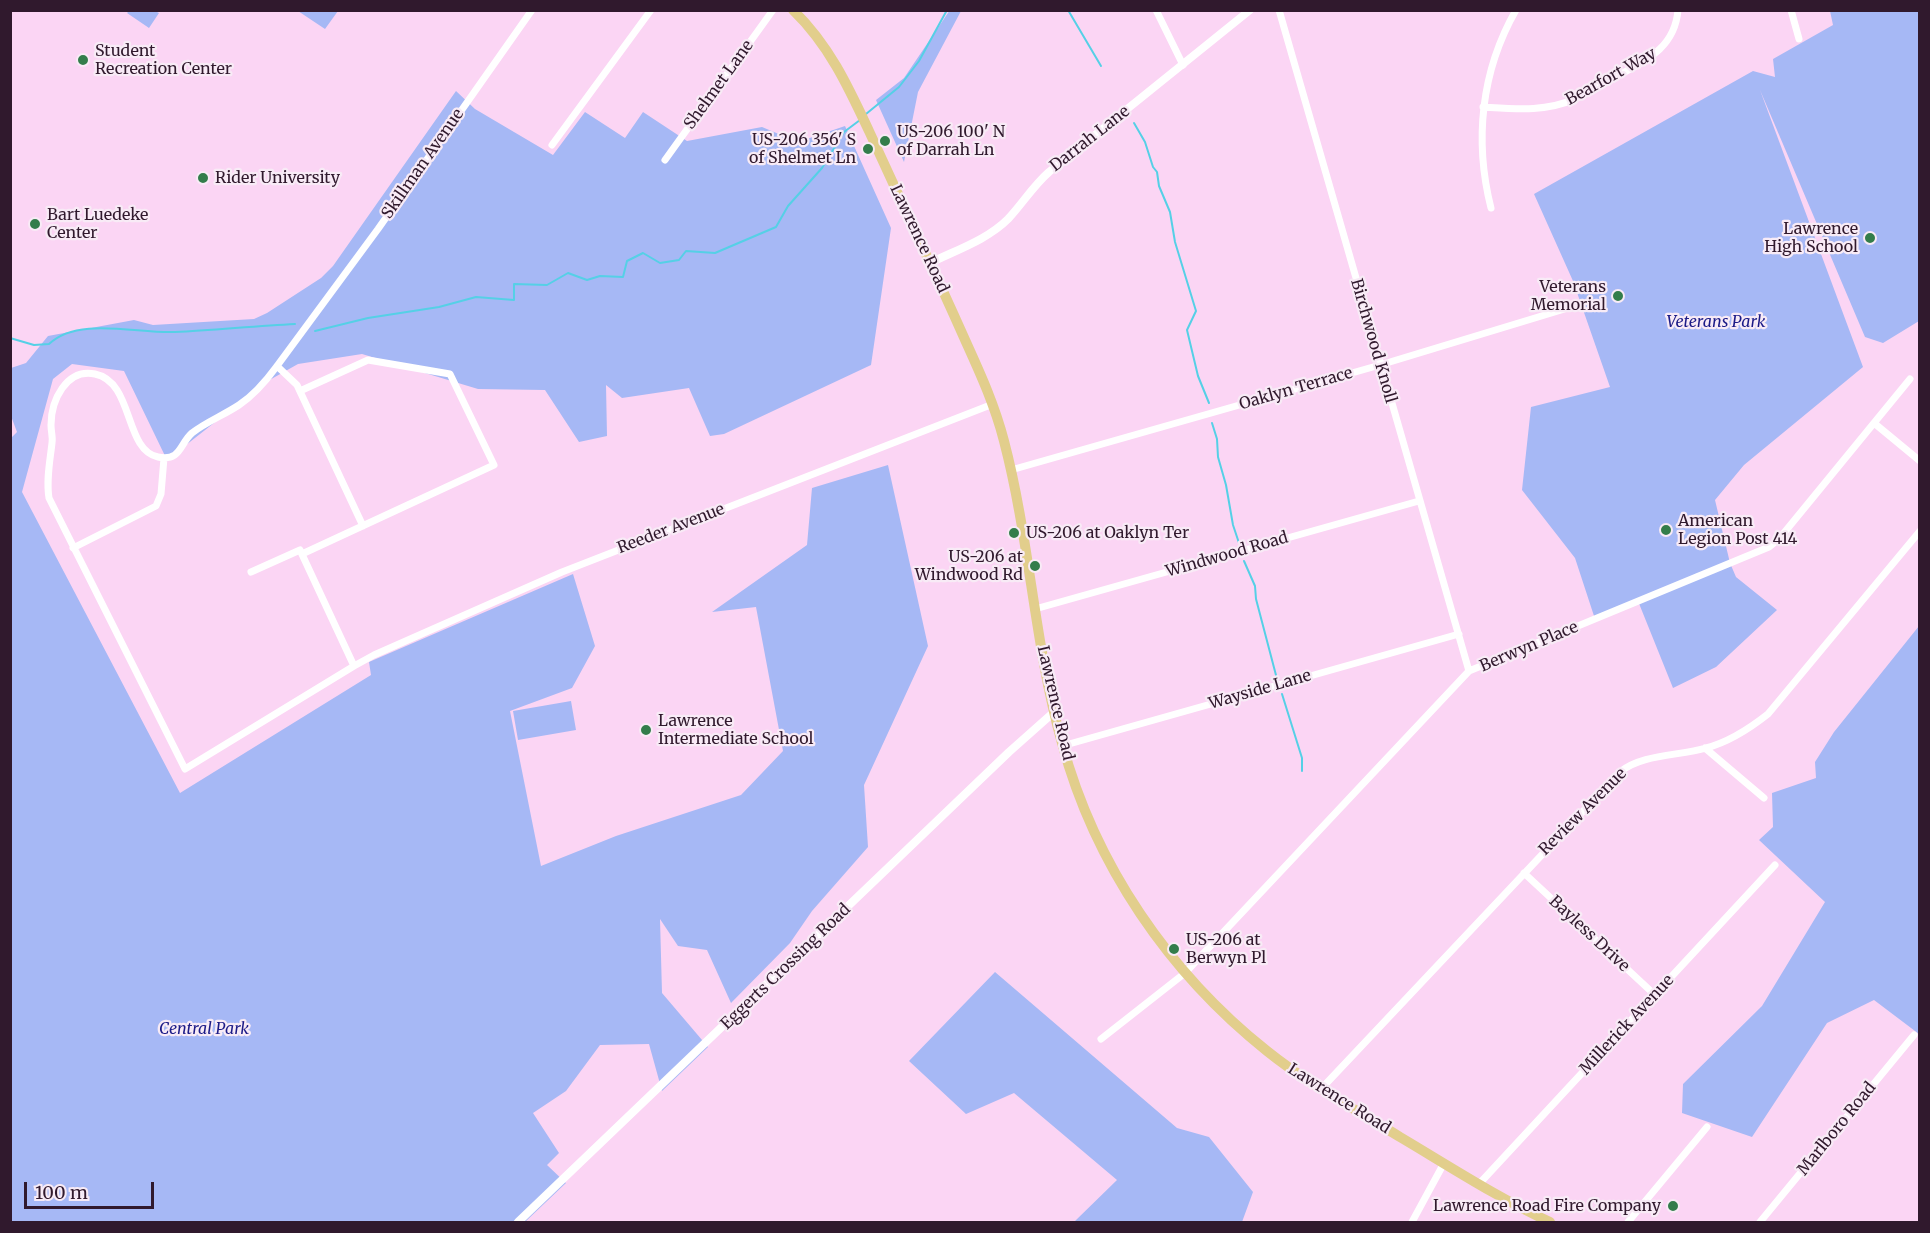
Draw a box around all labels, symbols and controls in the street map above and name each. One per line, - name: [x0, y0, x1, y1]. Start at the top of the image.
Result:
- street label: Shelmet Lane: [680, 37, 758, 133]
- place label: Student Recreation Center: [95, 41, 232, 79]
- street label: Bearfort Way: [1562, 44, 1660, 110]
- marker: Student Recreation Center: [76, 53, 90, 67]
- street label: Darrah Lane: [1046, 102, 1134, 176]
- street label: Skillman Avenue: [378, 105, 468, 223]
- place label: US-206 100' N of Darrah Ln: [897, 122, 1005, 160]
- place label: US-206 356' S of Shelmet Ln: [749, 130, 856, 168]
- marker: US-206 100' N of Darrah Ln: [878, 134, 892, 148]
- marker: US-206 356' S of Shelmet Ln: [861, 142, 875, 156]
- place label: Rider University: [215, 168, 340, 188]
- marker: Rider University: [196, 171, 210, 185]
- street label: Lawrence Road: [886, 182, 952, 296]
- place label: Bart Luedeke Center: [47, 205, 148, 243]
- marker: Bart Luedeke Center: [28, 217, 42, 231]
- place label: Lawrence High School: [1764, 219, 1858, 257]
- marker: Lawrence High School: [1863, 231, 1877, 245]
- street label: Birchwood Knoll: [1346, 277, 1400, 405]
- place label: Veterans Memorial: [1531, 277, 1606, 315]
- marker: Veterans Memorial: [1611, 289, 1625, 303]
- park label: Veterans Park: [1667, 312, 1765, 332]
- street label: Oaklyn Terrace: [1237, 364, 1355, 414]
- street label: Reeder Avenue: [615, 500, 727, 558]
- place label: American Legion Post 414: [1678, 511, 1797, 549]
- place label: US-206 at Oaklyn Ter: [1026, 523, 1189, 543]
- marker: American Legion Post 414: [1659, 523, 1673, 537]
- marker: US-206 at Oaklyn Ter: [1007, 526, 1021, 540]
- street label: Windwood Road: [1164, 528, 1290, 582]
- place label: US-206 at Windwood Rd: [915, 547, 1023, 585]
- marker: US-206 at Windwood Rd: [1028, 559, 1042, 573]
- street label: Berwyn Place: [1477, 618, 1581, 676]
- street label: Lawrence Road: [1032, 644, 1078, 762]
- street label: Wayside Lane: [1207, 666, 1313, 714]
- place label: Lawrence Intermediate School: [658, 711, 813, 749]
- marker: Lawrence Intermediate School: [639, 723, 653, 737]
- street label: Review Avenue: [1535, 764, 1631, 860]
- street label: Bayless Drive: [1545, 892, 1633, 976]
- street label: Eggerts Crossing Road: [717, 900, 855, 1034]
- place label: US-206 at Berwyn Pl: [1186, 930, 1266, 968]
- marker: US-206 at Berwyn Pl: [1167, 942, 1181, 956]
- street label: Millerick Avenue: [1576, 971, 1678, 1079]
- park label: Central Park: [159, 1019, 249, 1039]
- street label: Lawrence Road: [1284, 1060, 1394, 1138]
- street label: Marlboro Road: [1794, 1079, 1880, 1179]
- scale bar: [27, 1170, 158, 1208]
- text: 100 m: [35, 1181, 88, 1204]
- place label: Lawrence Road Fire Company: [1433, 1196, 1661, 1216]
- marker: Lawrence Road Fire Company: [1666, 1199, 1680, 1213]

